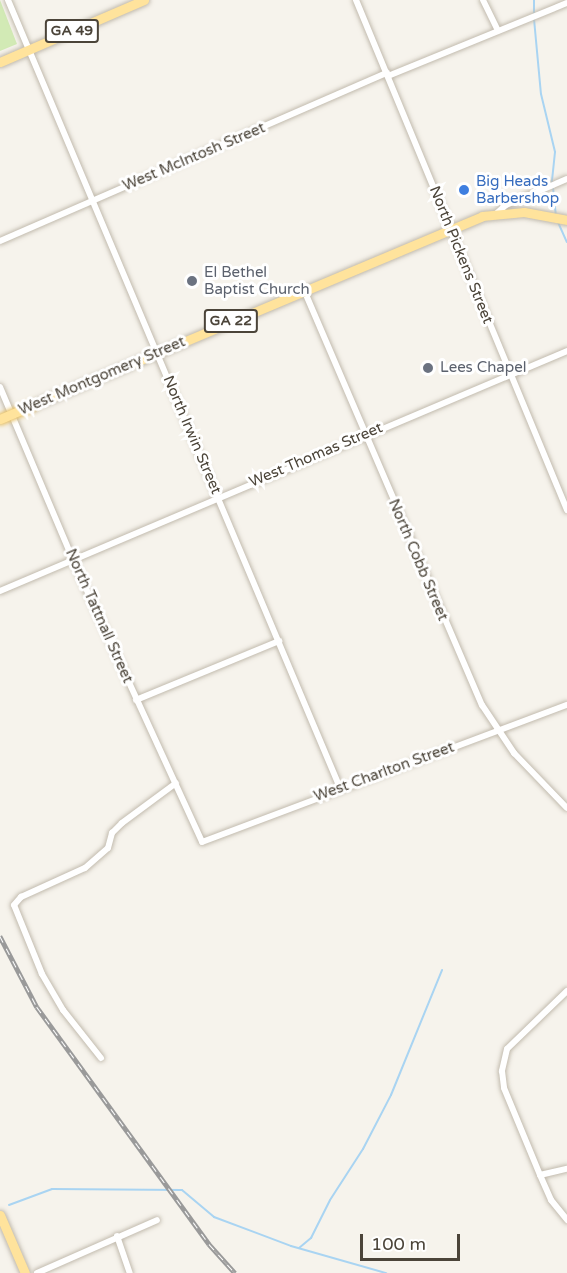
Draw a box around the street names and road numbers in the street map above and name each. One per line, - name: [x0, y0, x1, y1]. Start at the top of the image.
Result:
- road number: GA 49: [44, 20, 100, 42]
- street label: West McIntosh Street: [120, 119, 268, 195]
- street label: North Pickens Street: [425, 184, 497, 326]
- road number: GA 22: [202, 310, 260, 332]
- street label: West Montgomery Street: [16, 333, 188, 419]
- street label: North Irwin Street: [159, 373, 225, 497]
- street label: West Thomas Street: [247, 419, 385, 491]
- street label: North Cobb Street: [384, 496, 452, 624]
- street label: North Tattnall Street: [61, 546, 137, 686]
- street label: West Charlton Street: [311, 738, 457, 806]

